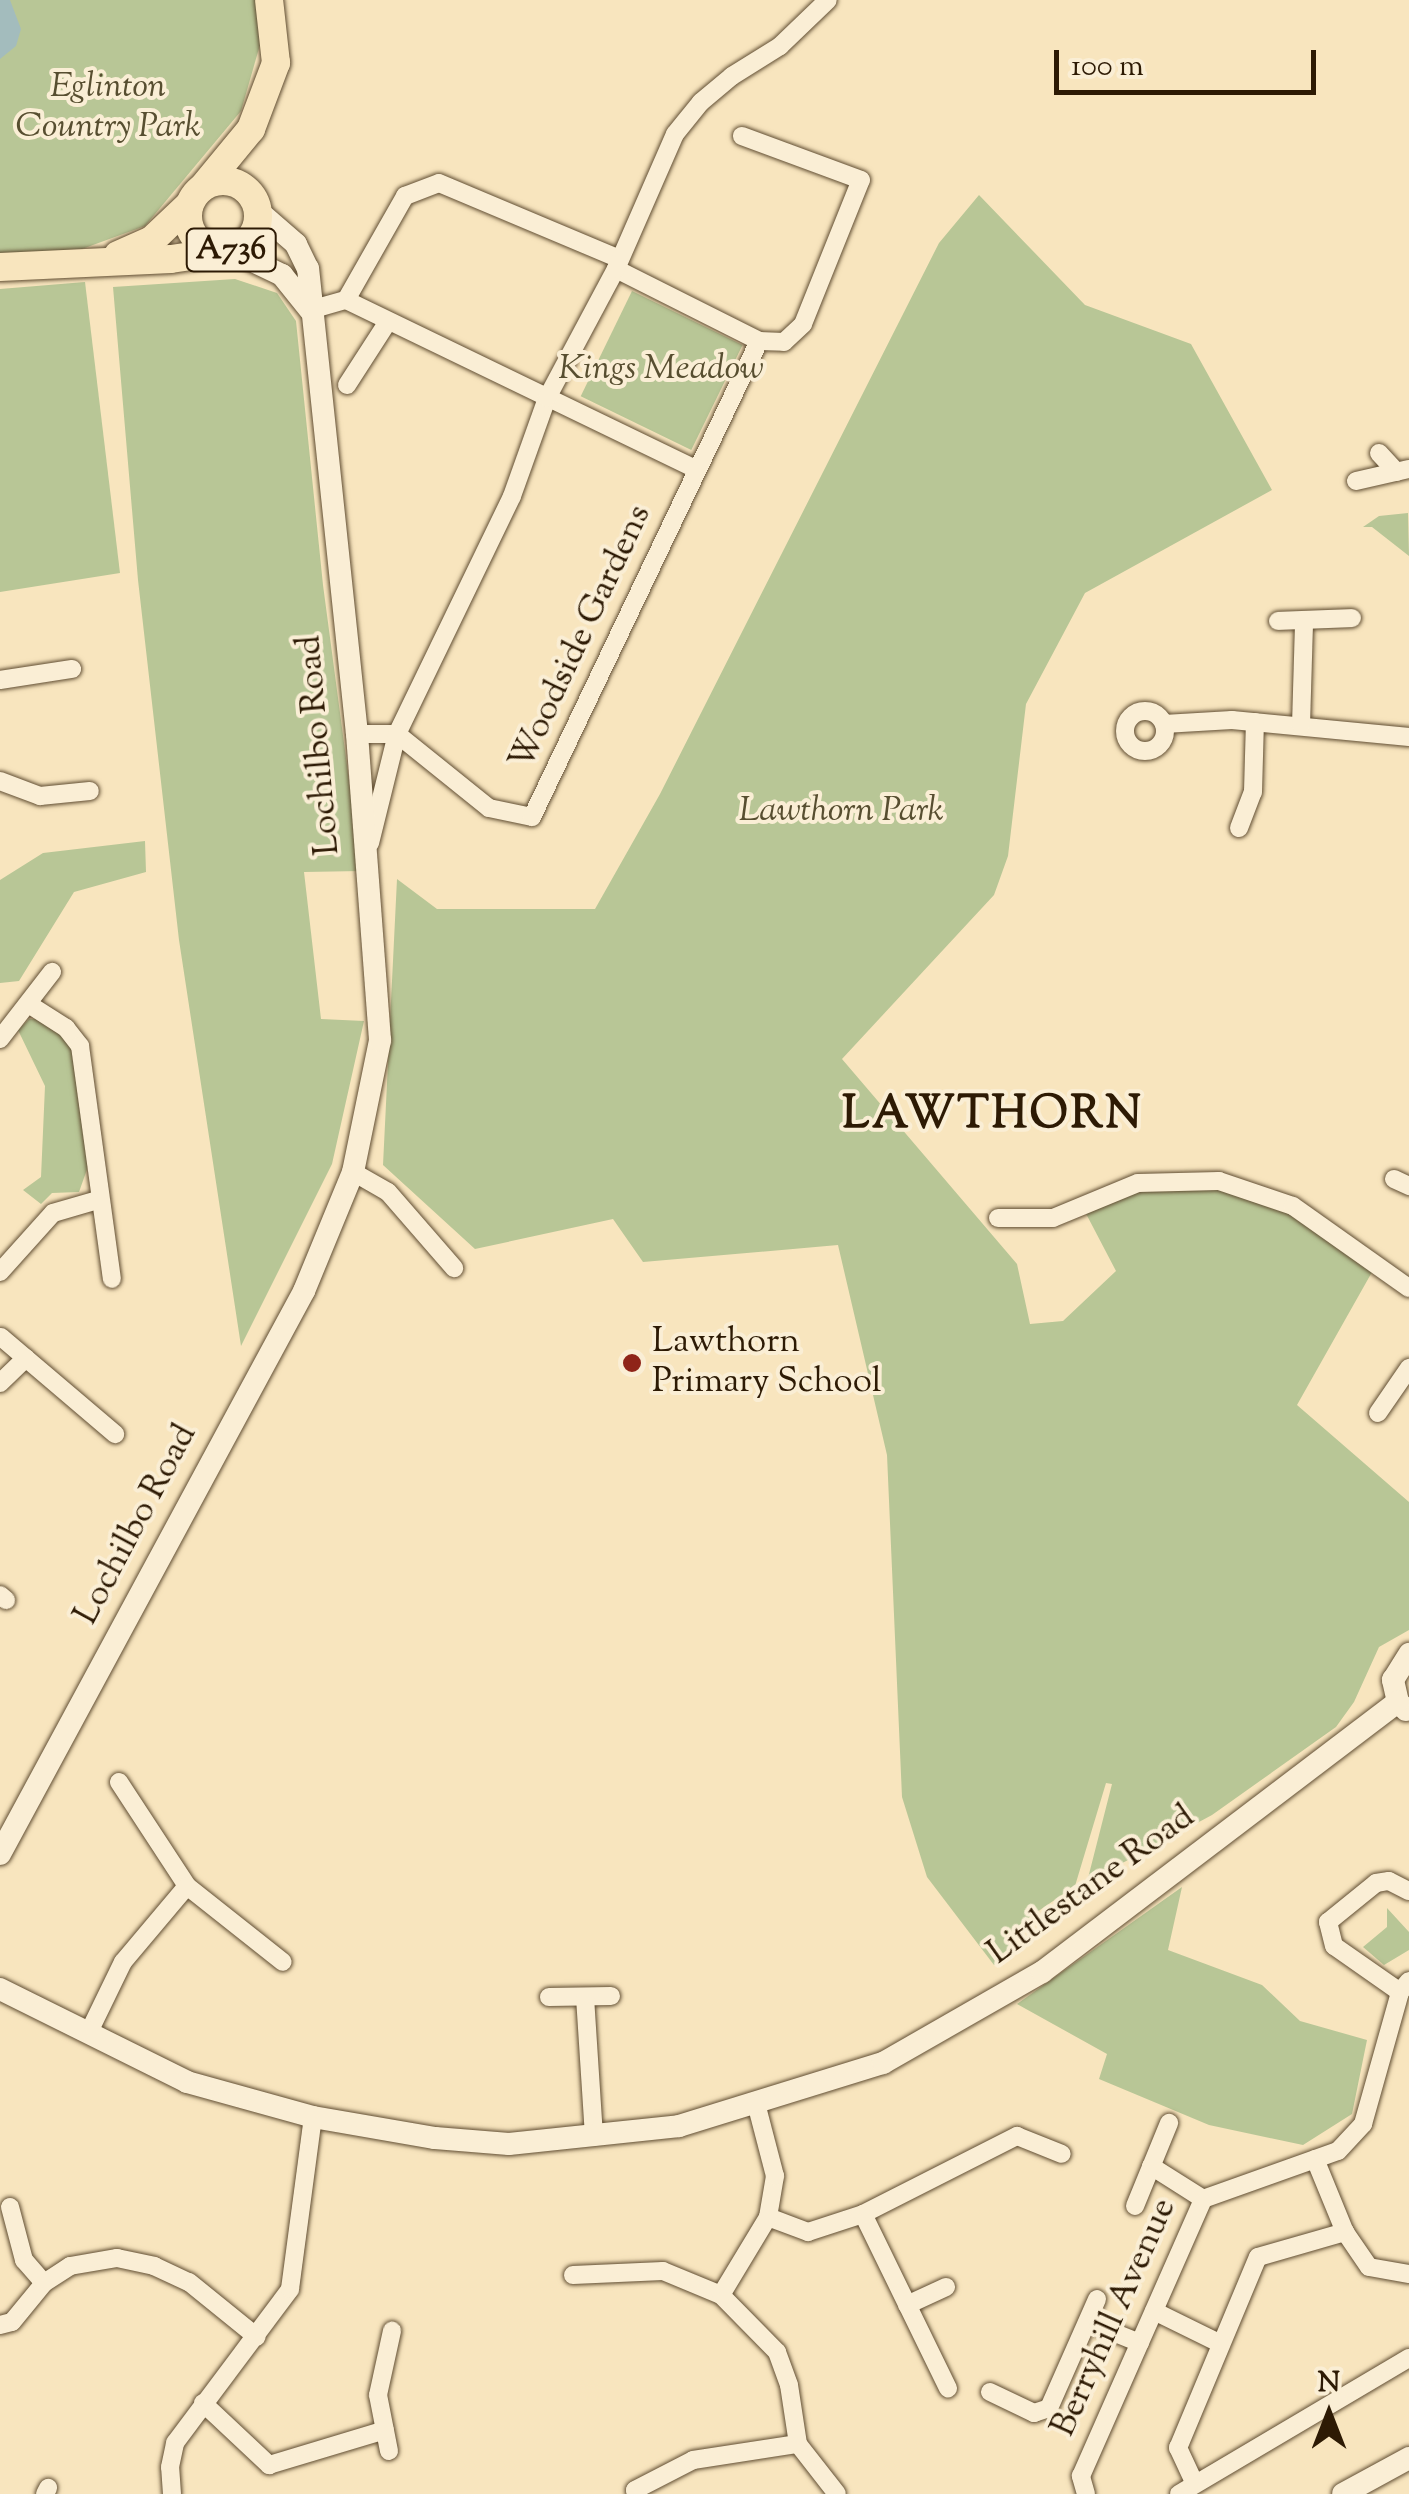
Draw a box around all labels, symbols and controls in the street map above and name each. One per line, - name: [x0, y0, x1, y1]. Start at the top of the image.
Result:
- scale bar: [1059, 30, 1322, 92]
- text: 100 m: [1071, 46, 1144, 89]
- park label: Eglinton Country Park: [16, 67, 200, 149]
- road number: A736: [184, 223, 278, 277]
- park label: Kings Meadow: [558, 349, 764, 391]
- street label: Woodside Gardens: [502, 499, 662, 777]
- street label: Lochilbo Road: [289, 633, 351, 857]
- park label: Lawthorn Park: [738, 791, 944, 833]
- district label: LAWTHORN: [842, 1090, 1144, 1144]
- place label: Lawthorn Primary School: [652, 1322, 881, 1404]
- marker: Lawthorn Primary School: [621, 1352, 643, 1374]
- street label: Lochilbo Road: [67, 1418, 207, 1632]
- street label: Littlestane Road: [980, 1797, 1204, 1975]
- street label: Berryhill Avenue: [1044, 2192, 1186, 2444]
- north arrow: [1279, 2364, 1379, 2464]
- text: N: [1318, 2364, 1340, 2404]

